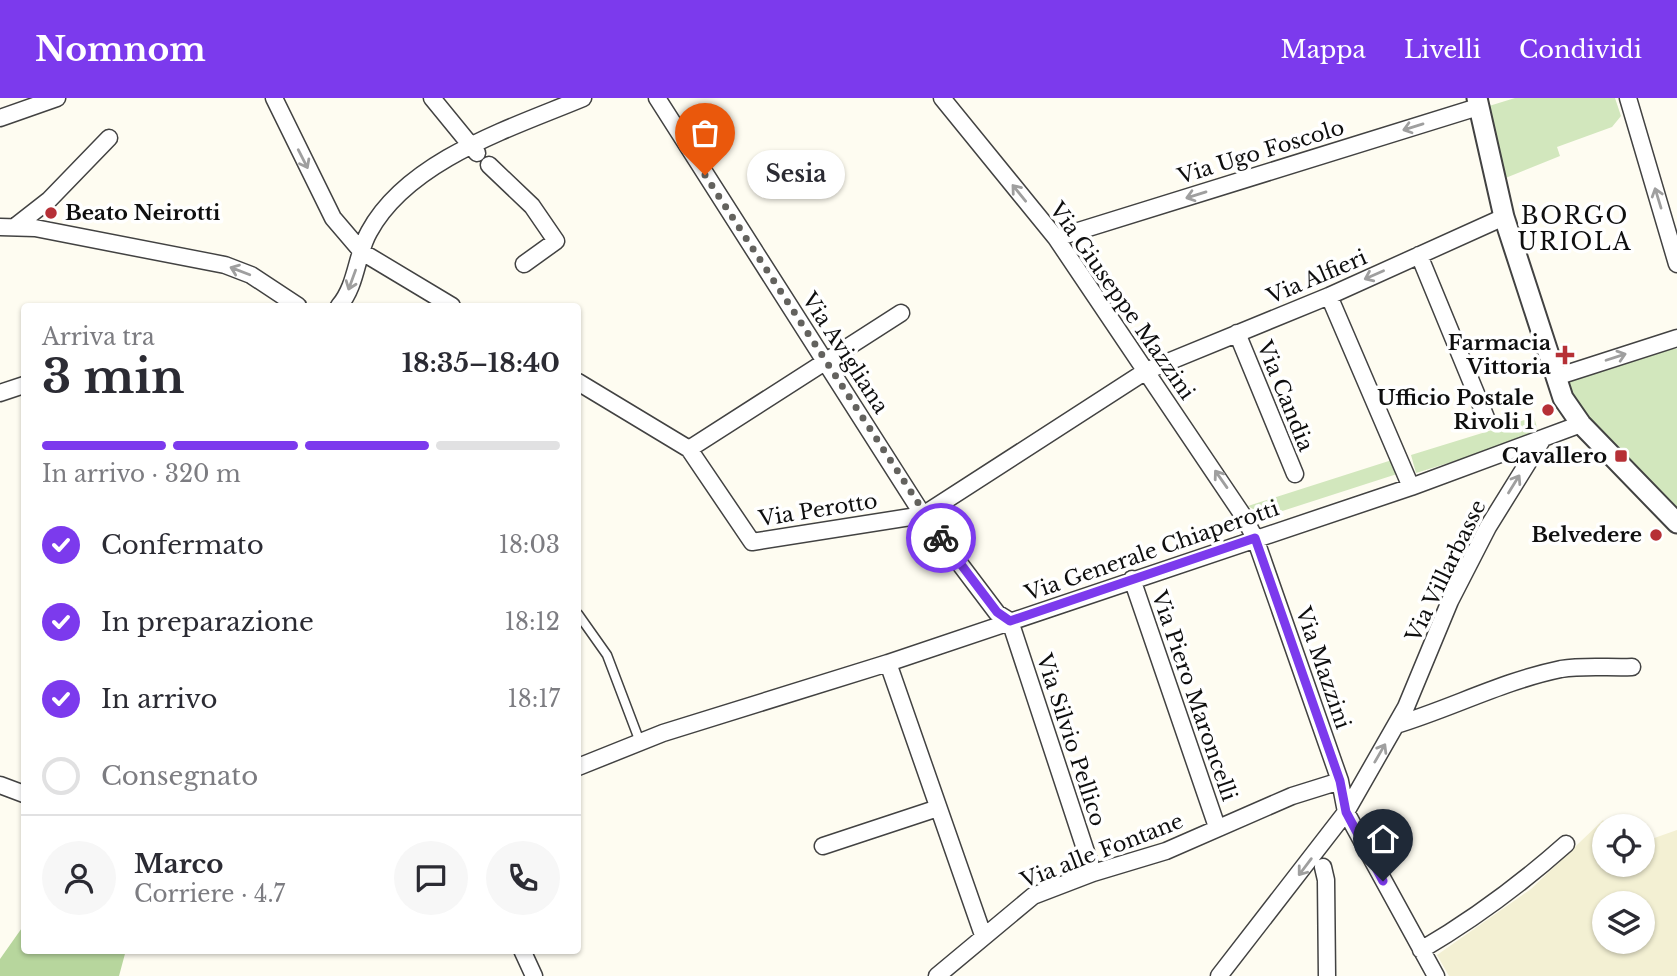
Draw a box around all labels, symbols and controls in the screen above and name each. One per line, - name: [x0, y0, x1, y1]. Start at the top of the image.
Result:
- text: Nomnom: [35, 29, 206, 70]
- text: Mappa: [1281, 35, 1366, 64]
- text: Livelli: [1404, 35, 1481, 64]
- text: Condividi: [1519, 35, 1642, 64]
- pin: [675, 103, 735, 175]
- icon: bag: [686, 114, 724, 152]
- street label: Via Ugo Foscolo: [1174, 114, 1347, 190]
- one-way arrow: [1403, 122, 1425, 134]
- one-way arrow: [297, 149, 311, 169]
- callout: Sesia: [747, 150, 845, 200]
- text: Sesia: [766, 160, 826, 188]
- one-way arrow: [1011, 185, 1027, 203]
- one-way arrow: [1650, 187, 1663, 209]
- one-way arrow: [1185, 189, 1207, 202]
- street label: Via Giuseppe Mazzini: [1043, 196, 1200, 405]
- place label: Beato Neirotti: [65, 200, 221, 226]
- district label: BORGO URIOLA: [1517, 202, 1633, 256]
- marker: Beato Neirotti: [43, 205, 59, 221]
- street label: Via Alfieri: [1262, 244, 1371, 310]
- one-way arrow: [229, 264, 251, 276]
- one-way arrow: [345, 269, 358, 291]
- one-way arrow: [1364, 269, 1386, 282]
- street label: Via Avigliana: [796, 287, 894, 419]
- text: Arriva tra: [42, 323, 155, 351]
- place label: Farmacia Vittoria: [1448, 330, 1551, 380]
- street label: Via Candia: [1251, 336, 1319, 455]
- text: 18:35–18:40: [402, 347, 560, 379]
- marker: Farmacia Vittoria: [1557, 347, 1573, 363]
- text: 3 min: [42, 348, 184, 405]
- one-way arrow: [1605, 350, 1627, 363]
- place label: Ufficio Postale Rivoli 1: [1377, 385, 1534, 435]
- marker: Ufficio Postale Rivoli 1: [1540, 402, 1556, 418]
- place label: Cavallero: [1502, 443, 1607, 469]
- marker: Cavallero: [1613, 448, 1629, 464]
- text: In arrivo · 320 m: [42, 460, 241, 488]
- one-way arrow: [1214, 470, 1228, 489]
- one-way arrow: [1508, 475, 1522, 495]
- street label: Via Perotto: [756, 488, 879, 532]
- street label: Via Generale Chiaperotti: [1021, 495, 1283, 607]
- street label: Via Villarbasse: [1400, 496, 1492, 647]
- courier: [906, 503, 976, 573]
- icon: bike: [922, 519, 960, 557]
- place label: Belvedere: [1531, 522, 1642, 548]
- icon: check: [42, 526, 80, 564]
- marker: Belvedere: [1648, 527, 1664, 543]
- text: Confermato: [101, 529, 264, 561]
- text: 18:03: [499, 531, 560, 559]
- street label: Via Piero Maroncelli: [1145, 587, 1242, 805]
- icon: check: [42, 603, 80, 641]
- street label: Via Mazzini: [1290, 603, 1356, 733]
- text: In preparazione: [101, 606, 314, 638]
- text: 18:12: [505, 608, 560, 636]
- street label: Via Silvio Pellico: [1031, 650, 1111, 829]
- icon: check: [42, 680, 80, 718]
- text: In arrivo: [101, 683, 217, 715]
- text: 18:17: [507, 685, 560, 713]
- one-way arrow: [1374, 743, 1387, 764]
- text: Consegnato: [101, 760, 258, 792]
- street label: Via alle Fontane: [1016, 808, 1187, 894]
- pin: [1353, 809, 1413, 881]
- map controls: [1592, 814, 1655, 954]
- button: locate: [1592, 814, 1655, 877]
- icon: home: [1364, 820, 1402, 858]
- button: person: [42, 841, 116, 915]
- button: chat: [394, 841, 468, 915]
- button: phone: [486, 841, 560, 915]
- text: Marco: [134, 848, 223, 880]
- one-way arrow: [1298, 857, 1312, 876]
- text: Corriere · 4.7: [134, 880, 285, 908]
- button: layers: [1592, 891, 1655, 954]

